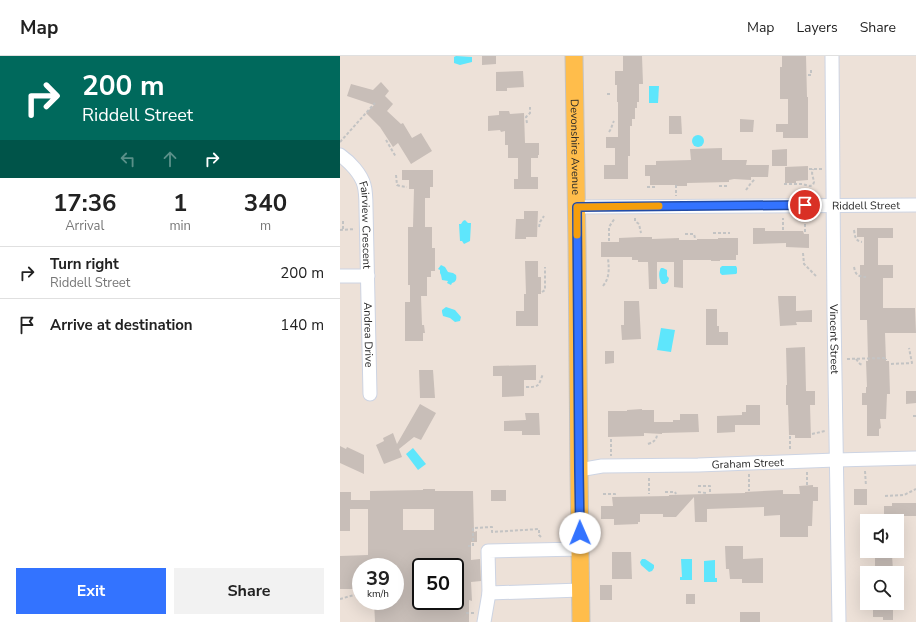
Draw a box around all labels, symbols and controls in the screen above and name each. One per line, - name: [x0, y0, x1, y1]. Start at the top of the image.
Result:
- text: Map: [20, 15, 58, 41]
- text: Map: [747, 18, 774, 37]
- text: Layers: [796, 18, 838, 37]
- text: Share: [860, 18, 896, 37]
- text: 200 m: [82, 67, 165, 105]
- icon: right: [16, 72, 68, 124]
- street label: Devonshire Avenue: [567, 99, 584, 195]
- text: Riddell Street: [82, 103, 193, 127]
- icon: left: [117, 148, 139, 170]
- icon: ahead: [159, 148, 181, 170]
- icon: right: [201, 148, 223, 170]
- street label: Fairview Crescent: [356, 179, 375, 269]
- text: 17:36: [53, 187, 116, 219]
- text: 1: [173, 187, 187, 219]
- text: 340: [244, 187, 287, 219]
- pin: [788, 188, 822, 222]
- icon: arrive: [794, 194, 816, 216]
- street label: Riddell Street: [832, 198, 900, 213]
- text: Arrival: [65, 217, 104, 235]
- text: min: [169, 217, 191, 235]
- text: m: [260, 217, 271, 235]
- text: Turn right: [50, 254, 119, 274]
- icon: right: [16, 262, 38, 284]
- text: 200 m: [280, 263, 324, 283]
- text: Riddell Street: [50, 274, 130, 292]
- street label: Andrea Drive: [361, 302, 377, 368]
- street label: Vincent Street: [826, 303, 842, 374]
- icon: arrive: [16, 314, 38, 336]
- text: Arrive at destination: [50, 315, 193, 335]
- text: 140 m: [280, 315, 324, 335]
- street label: Graham Street: [711, 454, 784, 472]
- position arrow: [559, 512, 601, 554]
- map controls: [860, 514, 904, 610]
- button: sound: [860, 514, 904, 558]
- speed limit sign: 50: [412, 558, 464, 610]
- text: 39: [366, 565, 390, 592]
- button: search: [860, 566, 904, 610]
- button: Exit: [16, 568, 166, 614]
- button: Share: [174, 568, 324, 614]
- text: km/h: [367, 587, 389, 601]

